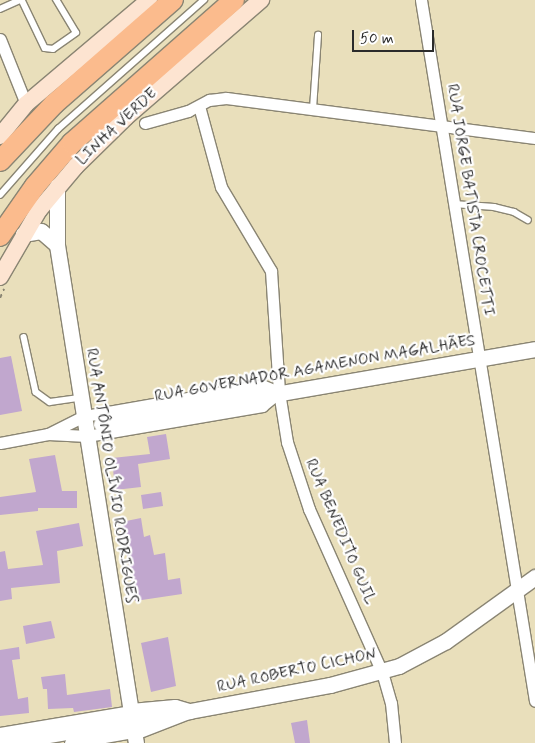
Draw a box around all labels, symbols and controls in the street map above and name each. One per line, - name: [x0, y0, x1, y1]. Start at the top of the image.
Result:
- scale bar: [355, 20, 438, 52]
- text: 50 m: [360, 29, 394, 49]
- street label: RUA JORGE BATISTA CROCETTI: [442, 81, 498, 319]
- street label: LINHA VERDE: [72, 84, 162, 170]
- street label: RUA GOVERNADOR AGAMENON MAGALHÃES: [151, 331, 479, 407]
- street label: RUA ANTÔNIO OLÍVIO RODRIGUES: [81, 346, 141, 606]
- street label: RUA BENEDITO GUIL: [301, 458, 379, 606]
- street label: RUA ROBERTO CICHON: [213, 644, 381, 698]

